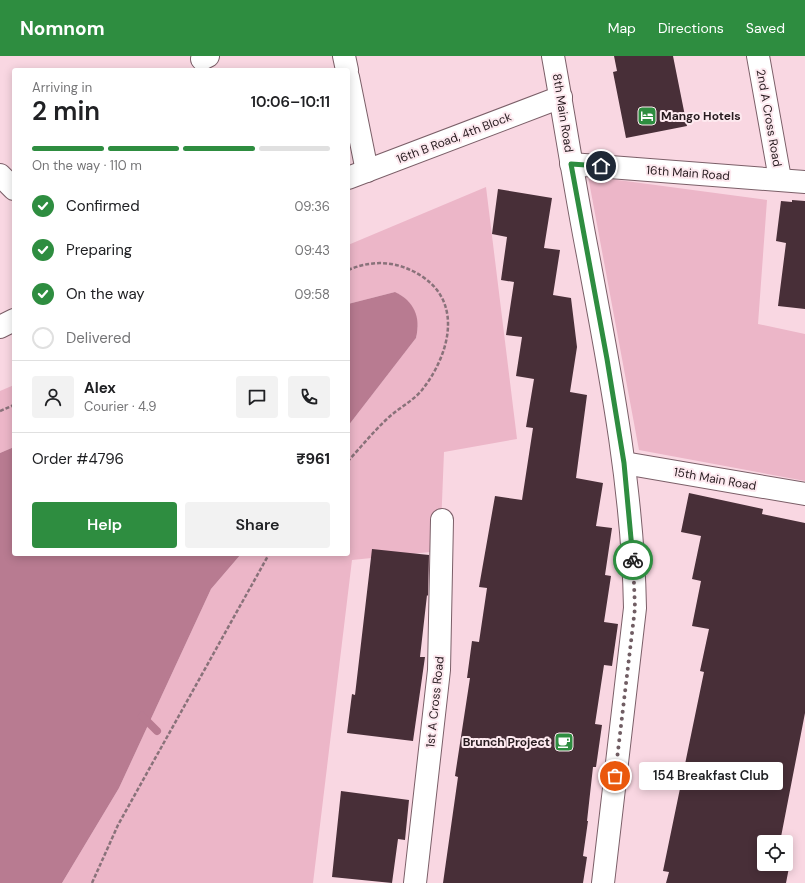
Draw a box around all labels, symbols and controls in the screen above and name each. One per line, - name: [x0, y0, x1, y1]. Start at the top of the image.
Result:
- text: Nomnom: [20, 16, 105, 41]
- text: Map: [608, 19, 636, 37]
- text: Directions: [658, 19, 724, 37]
- text: Saved: [746, 19, 785, 37]
- street label: 2nd A Cross Road: [753, 68, 785, 168]
- street label: 8th Main Road: [549, 72, 577, 154]
- text: Arriving in: [32, 79, 92, 96]
- text: 10:06–10:11: [251, 92, 330, 112]
- text: 2 min: [32, 94, 100, 128]
- hotel icon: Mango Hotels: [636, 105, 658, 127]
- place label: Mango Hotels: [661, 108, 741, 124]
- street label: 16th B Road, 4th Block: [394, 109, 514, 167]
- pin: [584, 149, 618, 183]
- icon: home: [590, 155, 612, 177]
- text: On the way · 110 m: [32, 157, 142, 174]
- street label: 16th Main Road: [646, 162, 730, 184]
- icon: check: [32, 195, 54, 217]
- text: Confirmed: [66, 196, 140, 216]
- text: 09:36: [294, 198, 330, 215]
- icon: check: [32, 239, 54, 261]
- text: Preparing: [66, 240, 132, 260]
- text: 09:43: [295, 242, 330, 259]
- icon: check: [32, 283, 54, 305]
- text: On the way: [66, 284, 145, 304]
- text: 09:58: [294, 286, 330, 303]
- text: Delivered: [66, 328, 131, 348]
- button: person: [32, 376, 74, 418]
- button: chat: [236, 376, 278, 418]
- button: phone: [288, 376, 330, 418]
- text: Alex: [84, 378, 116, 398]
- text: Courier · 4.9: [84, 398, 156, 415]
- text: Order #4796: [32, 449, 124, 469]
- text: ₹961: [296, 449, 330, 469]
- street label: 15th Main Road: [673, 464, 757, 494]
- button: Help: [32, 502, 177, 548]
- button: Share: [185, 502, 330, 548]
- courier: [613, 540, 653, 580]
- icon: bike: [622, 549, 644, 571]
- street label: 1st A Cross Road: [422, 656, 448, 748]
- cafe icon: Brunch Project: [553, 731, 575, 753]
- place label: Brunch Project: [463, 734, 550, 750]
- pin: [598, 759, 632, 793]
- callout: 154 Breakfast Club: [639, 762, 783, 790]
- icon: bag: [604, 765, 626, 787]
- text: 154 Breakfast Club: [653, 767, 769, 784]
- map controls: [757, 835, 793, 871]
- button: locate: [757, 835, 793, 871]

